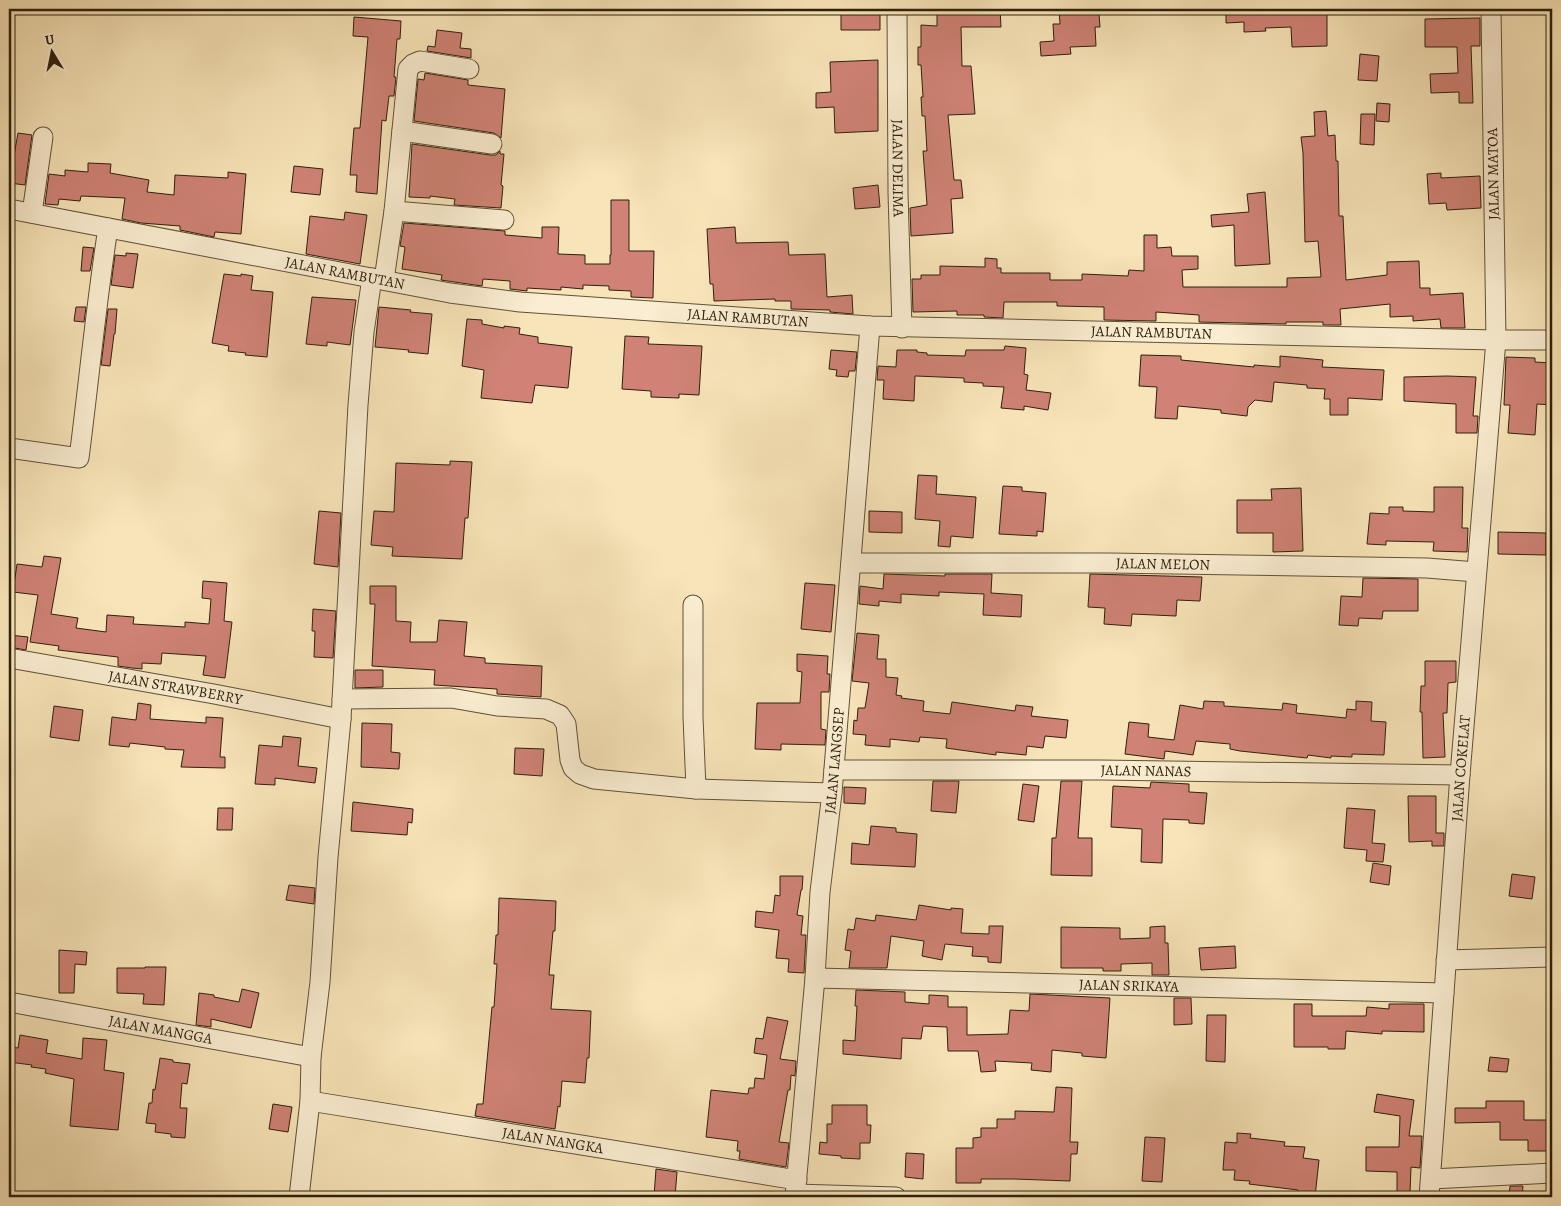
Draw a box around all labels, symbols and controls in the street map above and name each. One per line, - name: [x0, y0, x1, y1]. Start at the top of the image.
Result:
- north arrow: [28, 28, 78, 78]
- text: U: [44, 30, 56, 50]
- street label: JALAN DELIMA: [888, 119, 909, 217]
- street label: JALAN MATOA: [1482, 128, 1504, 220]
- street label: JALAN RAMBUTAN: [284, 252, 407, 294]
- street label: JALAN RAMBUTAN: [687, 304, 809, 332]
- street label: JALAN RAMBUTAN: [1091, 321, 1213, 344]
- street label: JALAN MELON: [1116, 553, 1211, 575]
- street label: JALAN STRAWBERRY: [107, 666, 245, 710]
- street label: JALAN LANGSEP: [820, 707, 849, 815]
- street label: JALAN COKELAT: [1447, 713, 1475, 822]
- street label: JALAN NANAS: [1100, 760, 1192, 781]
- street label: JALAN SRIKAYA: [1079, 974, 1179, 997]
- street label: JALAN MANGGA: [107, 1010, 214, 1049]
- street label: JALAN NANGKA: [501, 1122, 605, 1158]

